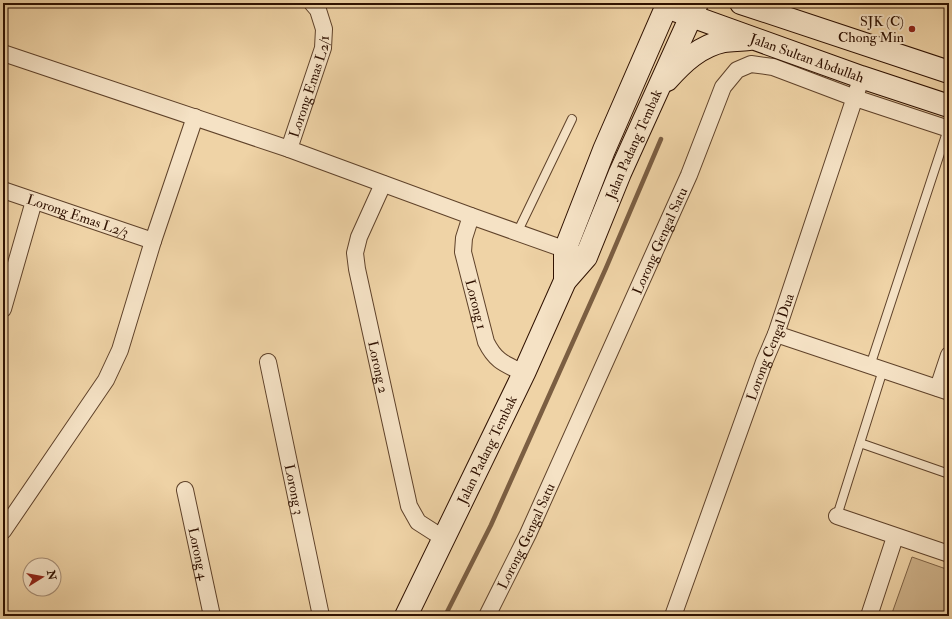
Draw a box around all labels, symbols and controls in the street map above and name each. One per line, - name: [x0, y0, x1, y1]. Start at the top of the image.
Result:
- place label: SJK (C) Chong Min: [838, 13, 904, 46]
- marker: SJK (C) Chong Min: [907, 24, 917, 34]
- street label: Jalan Sultan Abdullah: [747, 29, 867, 86]
- street label: Lorong Emas L2/1: [285, 35, 332, 140]
- street label: Jalan Padang Tembak: [601, 86, 665, 203]
- street label: Lorong Gengal Satu: [628, 185, 691, 297]
- street label: Lorong Emas L2/3: [25, 190, 131, 241]
- street label: Lorong 1: [462, 277, 491, 331]
- street label: Lorong Cengal Dua: [742, 291, 797, 403]
- street label: Lorong 2: [364, 339, 392, 395]
- street label: Jalan Padang Tembak: [453, 392, 520, 508]
- street label: Lorong 3: [281, 462, 308, 516]
- street label: Lorong Gengal Satu: [493, 480, 558, 592]
- street label: Lorong 4: [185, 526, 213, 583]
- north arrow: [22, 557, 62, 597]
- text: N: [44, 568, 59, 582]

